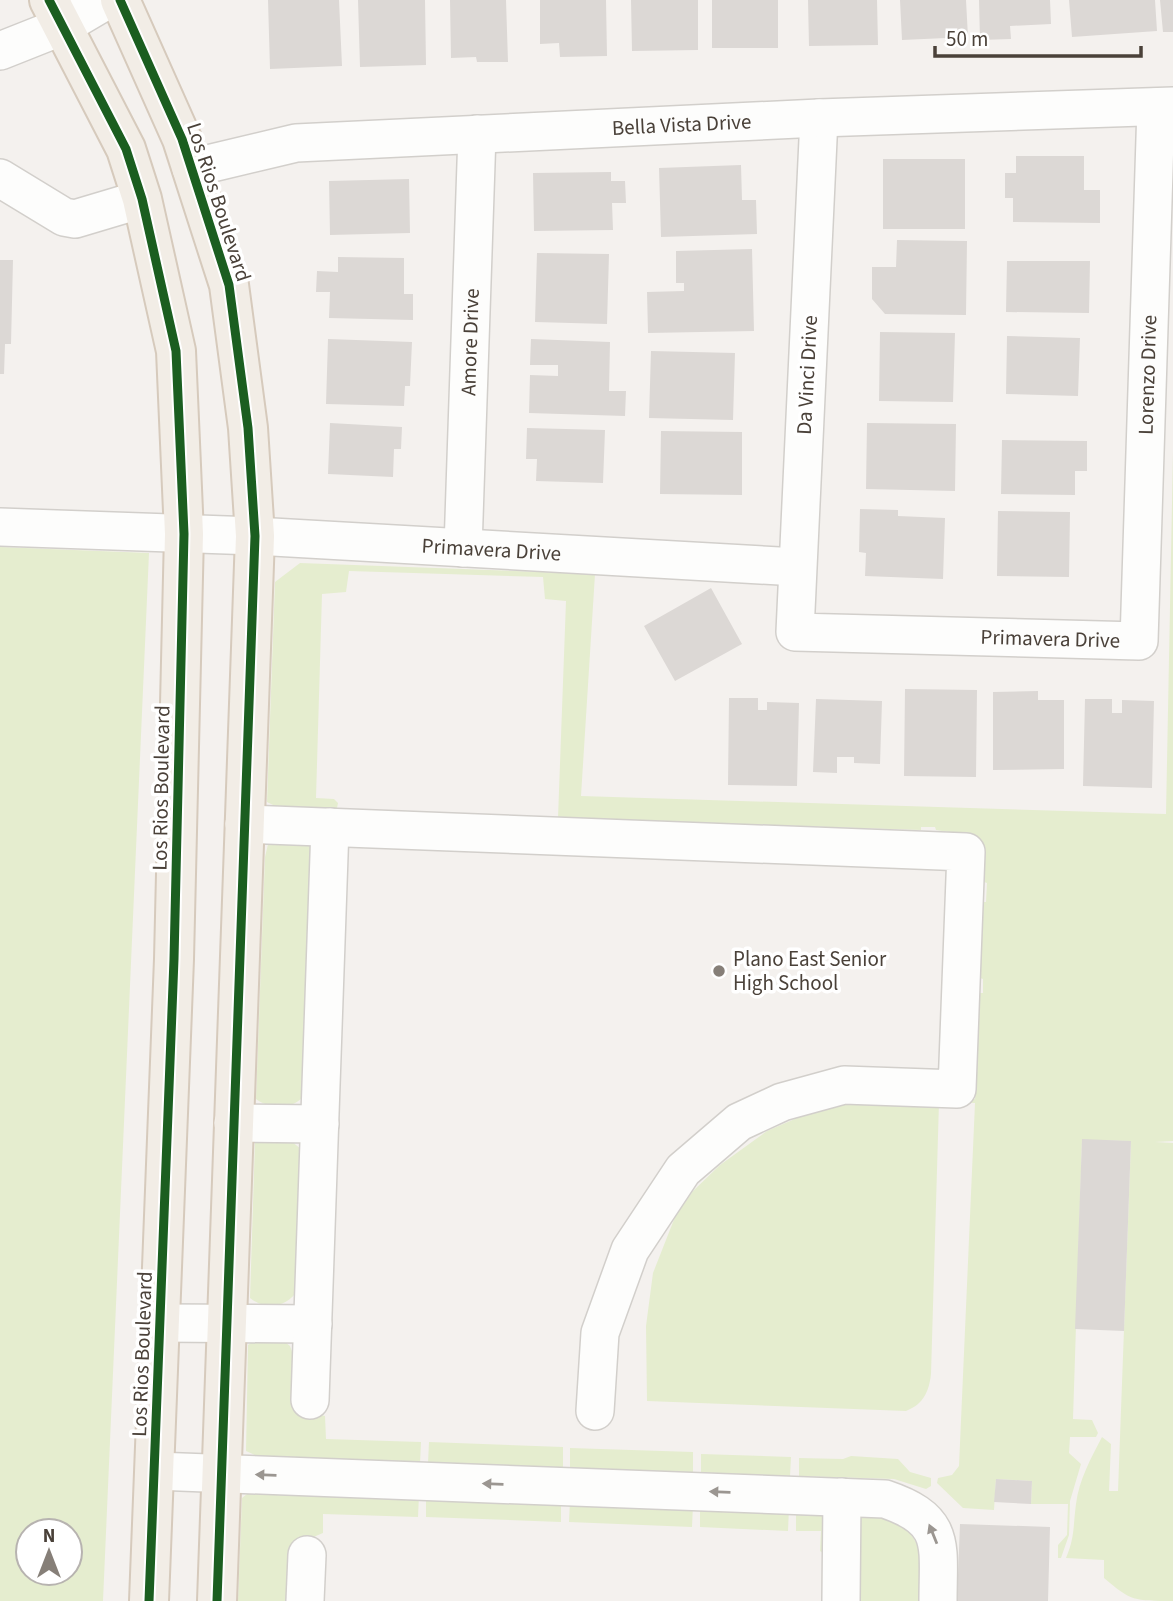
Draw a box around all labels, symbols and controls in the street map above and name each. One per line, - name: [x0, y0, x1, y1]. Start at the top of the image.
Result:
- scale bar: [935, 14, 1142, 58]
- text: 50 m: [946, 24, 988, 54]
- street label: Bella Vista Drive: [611, 106, 752, 143]
- street label: Los Rios Boulevard: [179, 119, 259, 285]
- street label: Amore Drive: [453, 288, 487, 396]
- street label: Da Vinci Drive: [789, 314, 825, 436]
- street label: Lorenzo Drive: [1131, 314, 1164, 435]
- street label: Primavera Drive: [421, 531, 562, 568]
- street label: Primavera Drive: [980, 622, 1121, 656]
- street label: Los Rios Boulevard: [145, 705, 177, 871]
- place label: Plano East Senior High School: [733, 944, 887, 998]
- marker: Plano East Senior High School: [711, 963, 727, 979]
- street label: Los Rios Boulevard: [124, 1271, 160, 1437]
- one-way arrow: [255, 1469, 277, 1481]
- one-way arrow: [482, 1478, 504, 1489]
- one-way arrow: [709, 1487, 731, 1498]
- north arrow: [14, 1517, 84, 1587]
- text: N: [43, 1523, 55, 1550]
- one-way arrow: [928, 1523, 939, 1544]

